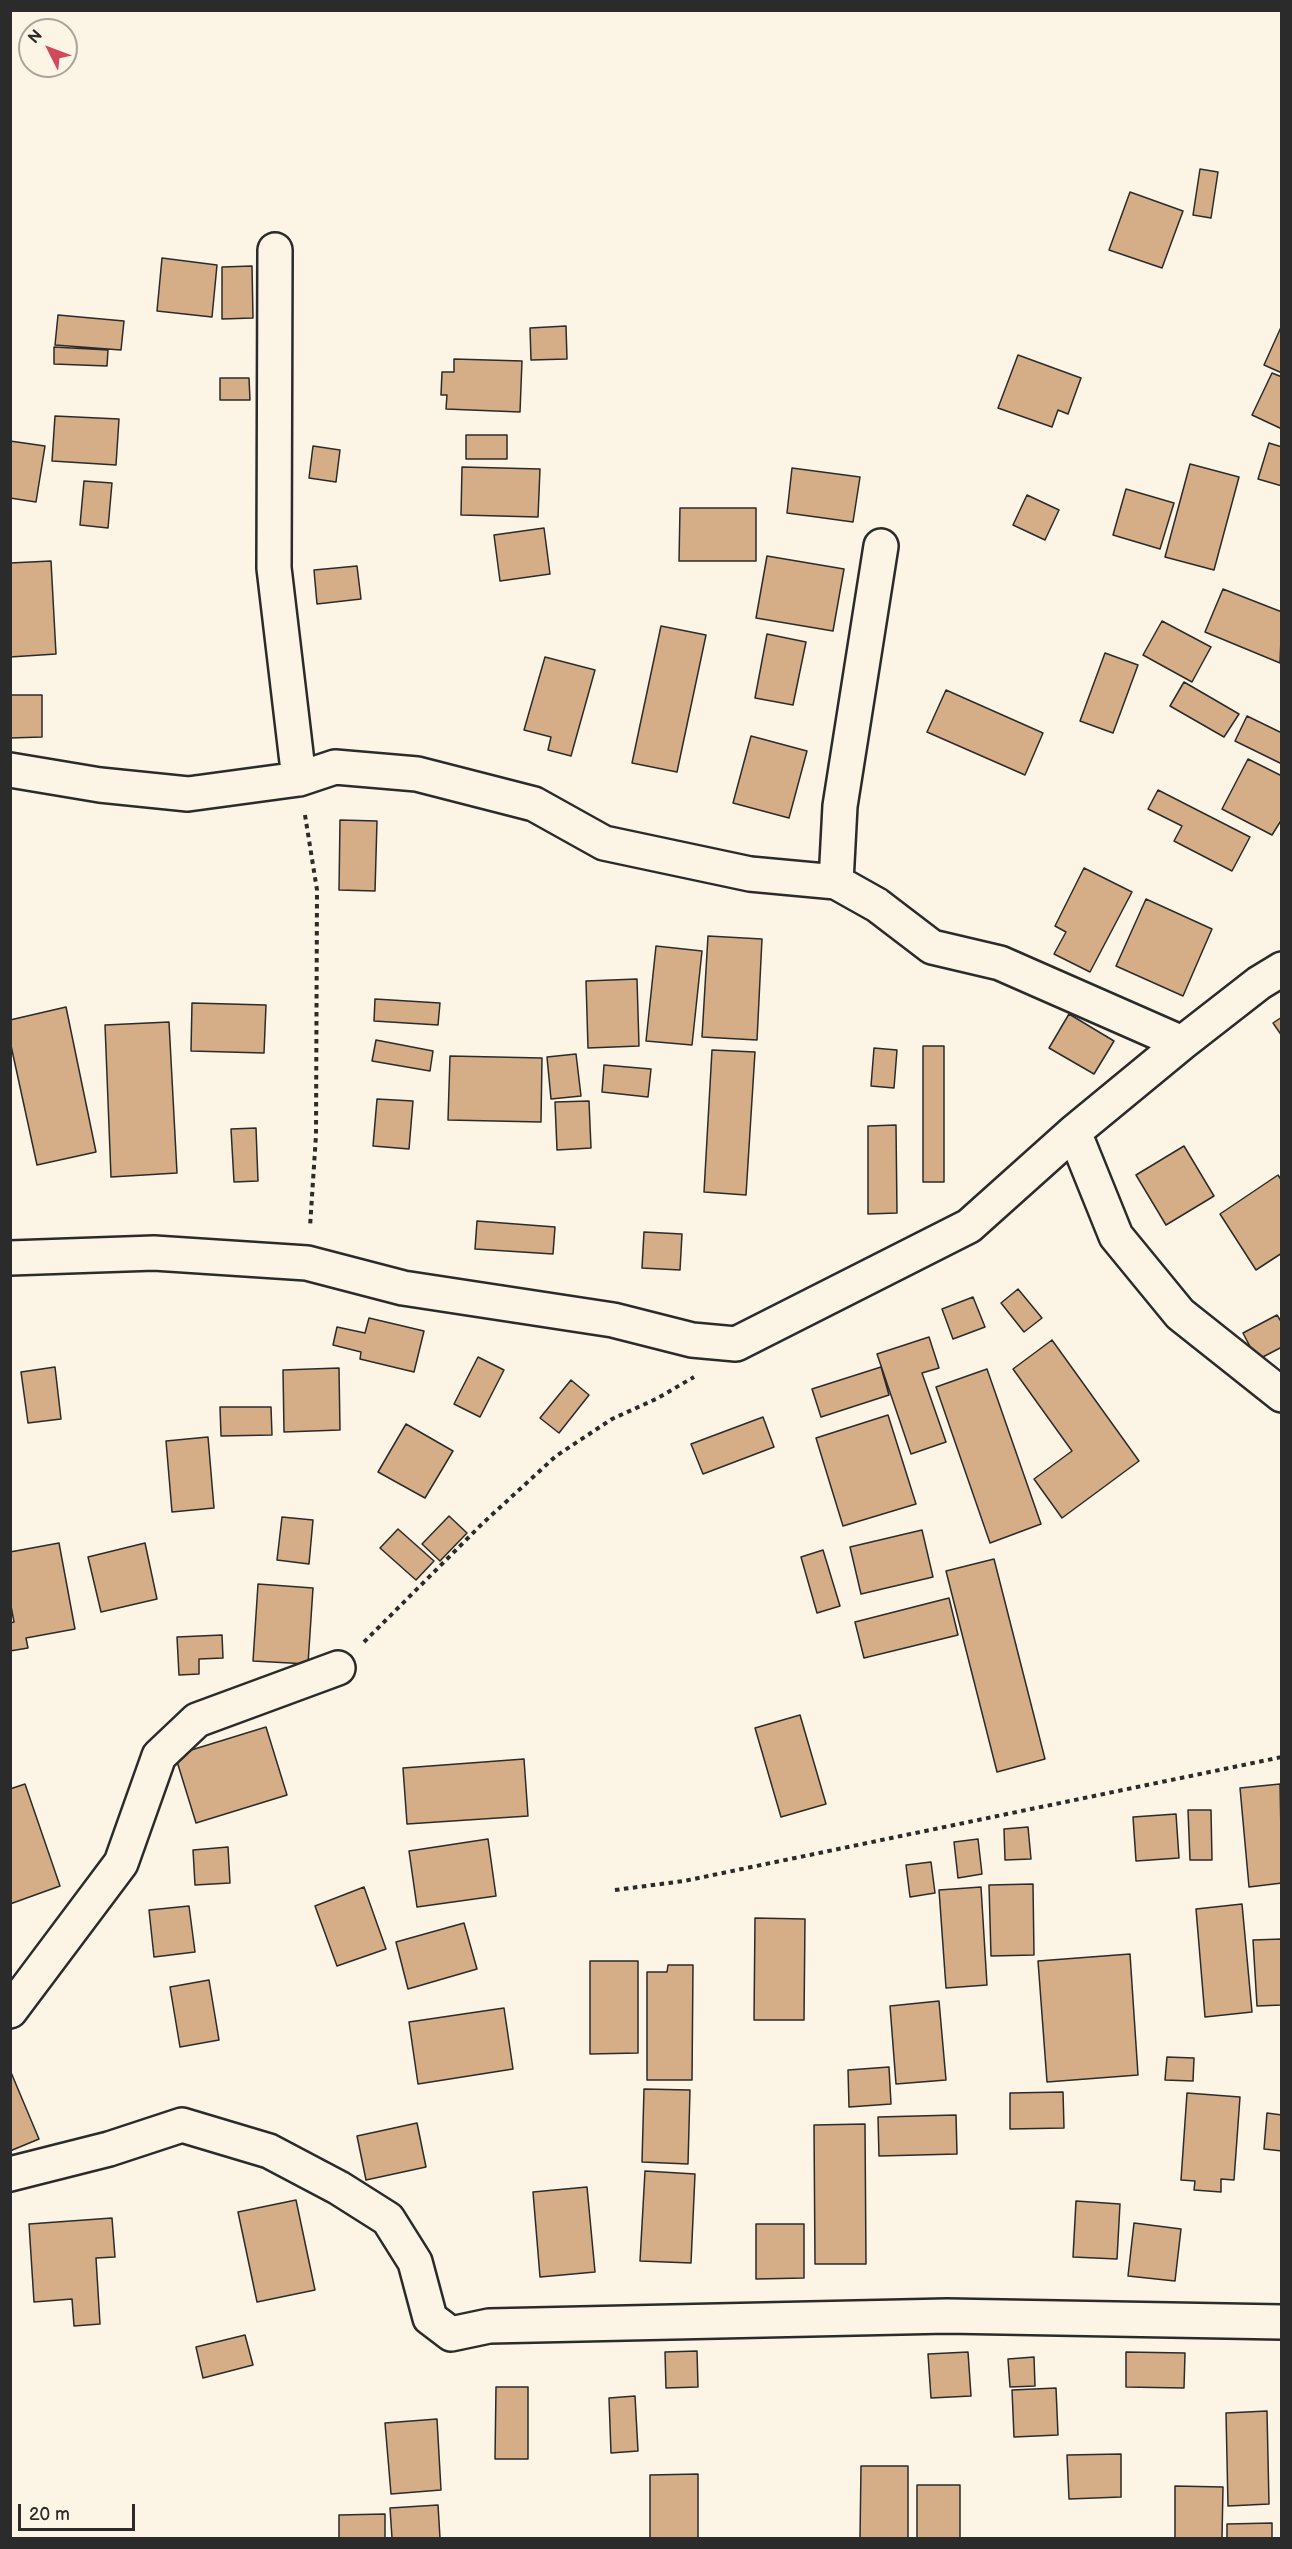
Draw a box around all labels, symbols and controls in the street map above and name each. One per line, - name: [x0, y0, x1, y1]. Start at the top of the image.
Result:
- north arrow: [18, 18, 78, 78]
- text: N: [25, 26, 47, 48]
- scale bar: [21, 2492, 138, 2530]
- text: 20 m: [29, 2504, 70, 2525]

